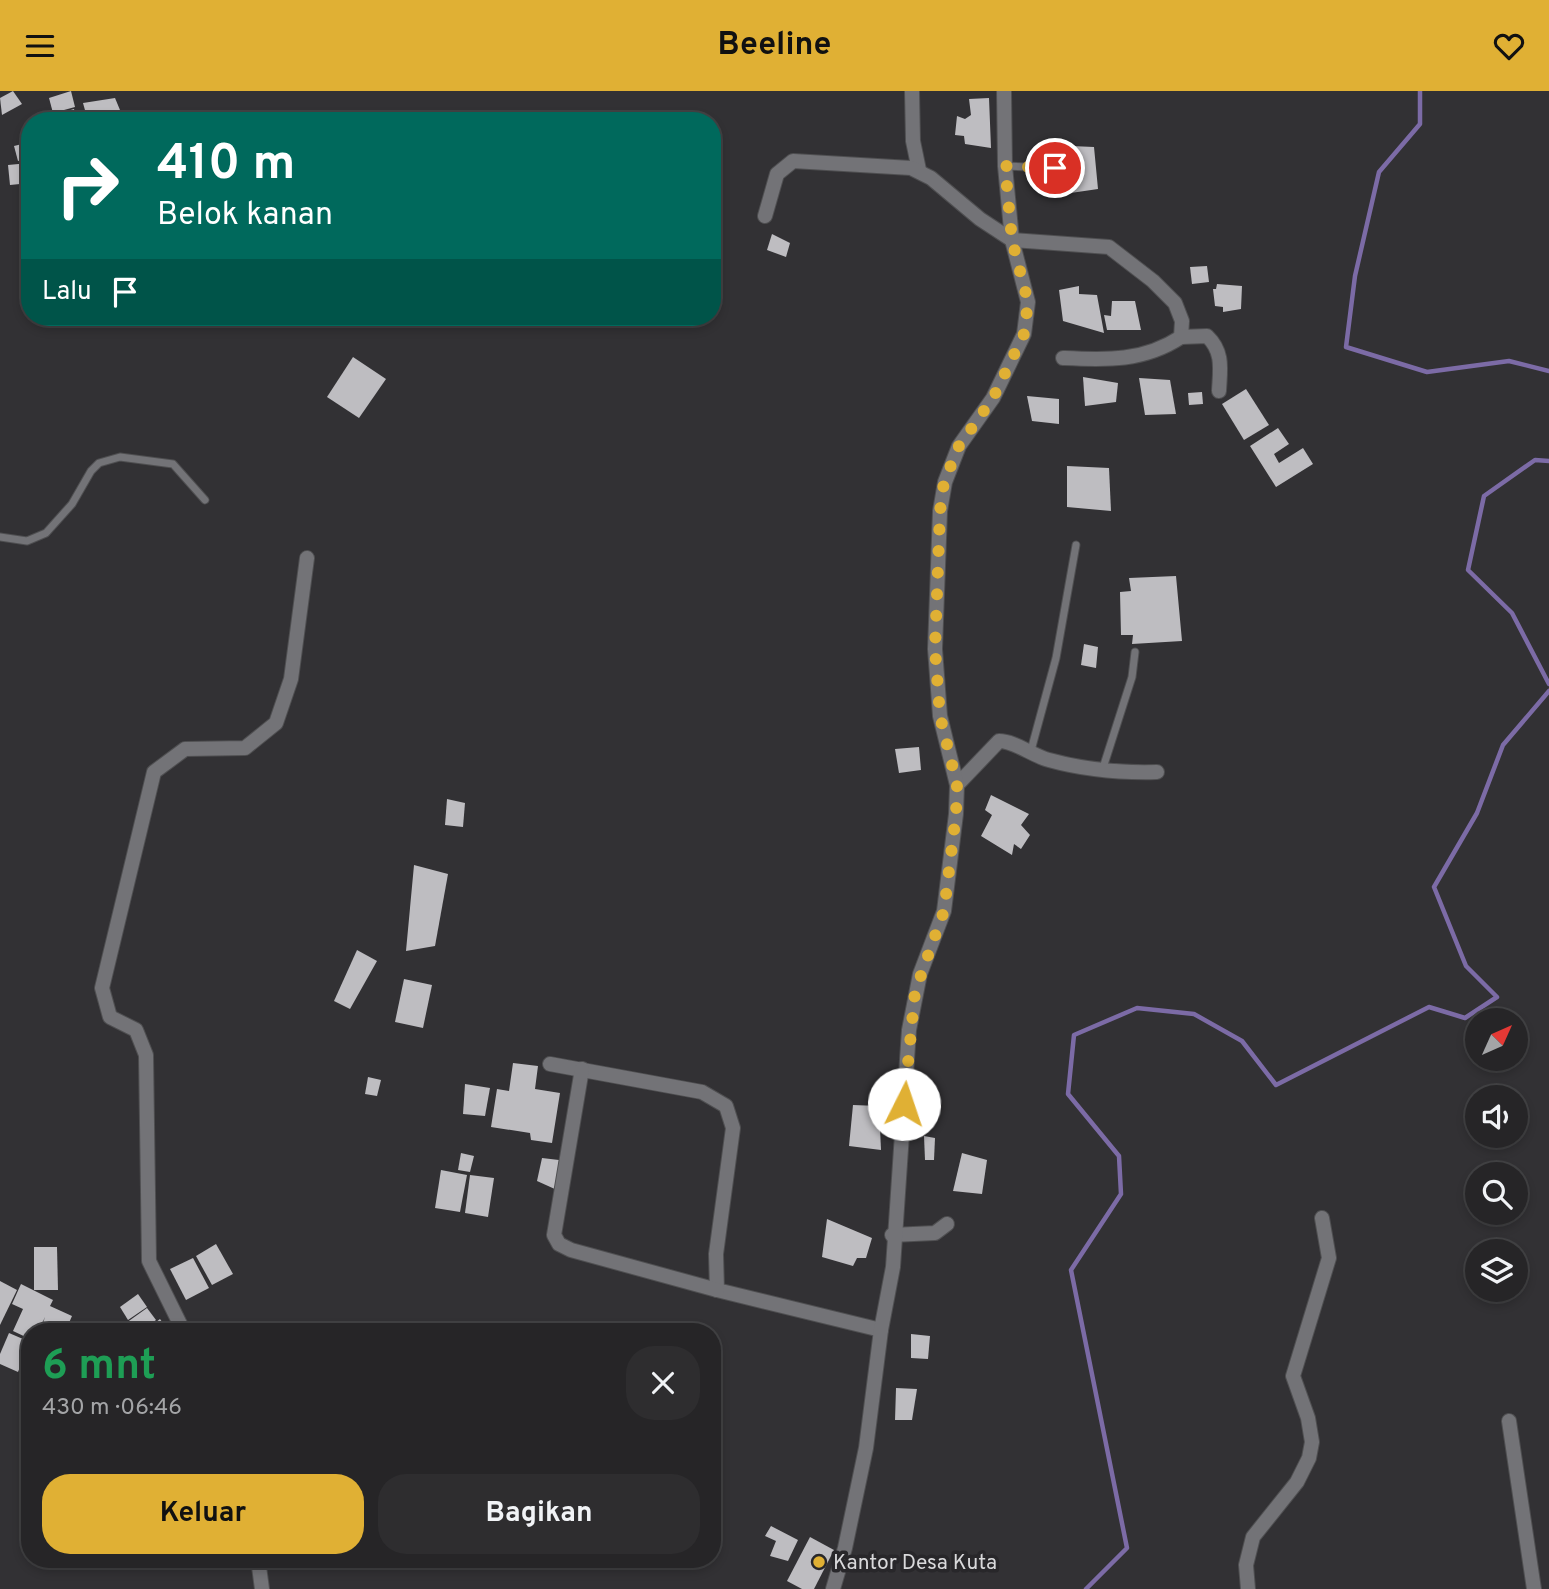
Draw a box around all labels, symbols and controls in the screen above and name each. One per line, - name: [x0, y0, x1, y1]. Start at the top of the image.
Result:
- text: Beeline: [718, 26, 831, 66]
- icon: menu: [21, 27, 59, 65]
- icon: heart: [1490, 27, 1528, 65]
- text: 410 m: [157, 135, 295, 197]
- pin: [1025, 138, 1085, 198]
- icon: right: [42, 140, 133, 231]
- icon: arrive: [1036, 149, 1074, 187]
- text: Belok kanan: [157, 196, 333, 236]
- icon: arrive: [106, 273, 144, 311]
- text: Lalu: [42, 276, 92, 309]
- north arrow: [1465, 1008, 1528, 1071]
- map controls: [1465, 1008, 1528, 1302]
- position arrow: [867, 1067, 941, 1141]
- button: sound: [1465, 1085, 1528, 1148]
- button: search: [1465, 1162, 1528, 1225]
- button: layers: [1465, 1239, 1528, 1302]
- text: 6 mnt: [42, 1341, 156, 1394]
- button: close: [626, 1346, 700, 1420]
- text: 430 m · 06:46: [42, 1394, 182, 1423]
- button: Keluar: [42, 1474, 364, 1554]
- button: Bagikan: [378, 1474, 700, 1554]
- place label: Kantor Desa Kuta: [833, 1550, 997, 1577]
- marker: Kantor Desa Kuta: [811, 1554, 827, 1570]

